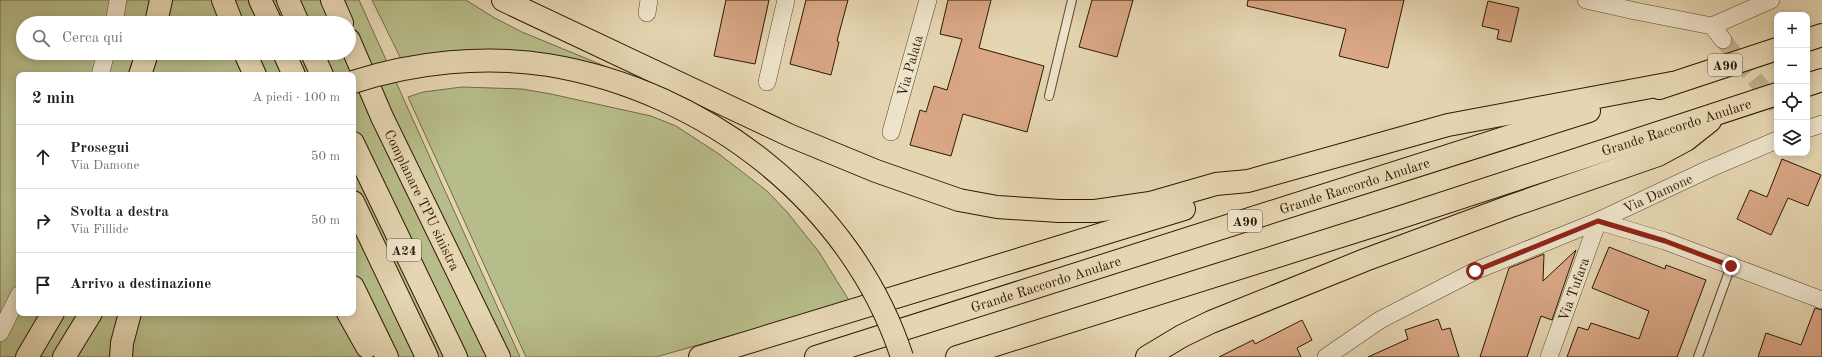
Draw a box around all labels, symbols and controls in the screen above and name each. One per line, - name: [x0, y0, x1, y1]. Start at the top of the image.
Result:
- map controls: [1774, 12, 1810, 156]
- button: +: [1774, 12, 1810, 48]
- search box: [16, 16, 356, 60]
- icon: search: [30, 27, 52, 49]
- text: Cerca qui: [62, 31, 123, 46]
- street label: Via Palata: [895, 33, 926, 98]
- button: −: [1774, 48, 1810, 84]
- road number: A90: [1708, 54, 1742, 76]
- button: locate: [1774, 84, 1810, 120]
- text: 2 min: [32, 90, 75, 107]
- text: A piedi · 100 m: [252, 91, 340, 104]
- street label: Grande Raccordo Anulare: [1600, 97, 1753, 159]
- button: layers: [1774, 120, 1810, 156]
- street label: Complanare TPU sinistra: [381, 128, 462, 273]
- text: Prosegui: [70, 141, 129, 156]
- icon: ahead: [32, 146, 54, 168]
- text: 50 m: [311, 150, 340, 163]
- street label: Grande Raccordo Anulare: [1278, 156, 1431, 217]
- text: Via Damone: [70, 159, 139, 172]
- street label: Via Damone: [1621, 172, 1695, 216]
- text: Svolta a destra: [70, 205, 169, 220]
- icon: right: [32, 210, 54, 232]
- road number: A90: [1228, 210, 1262, 232]
- text: 50 m: [311, 214, 340, 227]
- text: Via Fillide: [70, 223, 129, 236]
- road number: A24: [387, 239, 421, 261]
- street label: Grande Raccordo Anulare: [969, 254, 1123, 315]
- street label: Via Tufara: [1556, 256, 1592, 323]
- route end: [1722, 257, 1740, 275]
- route start: [1466, 262, 1484, 280]
- icon: arrive: [32, 274, 54, 296]
- text: Arrivo a destinazione: [70, 277, 211, 292]

